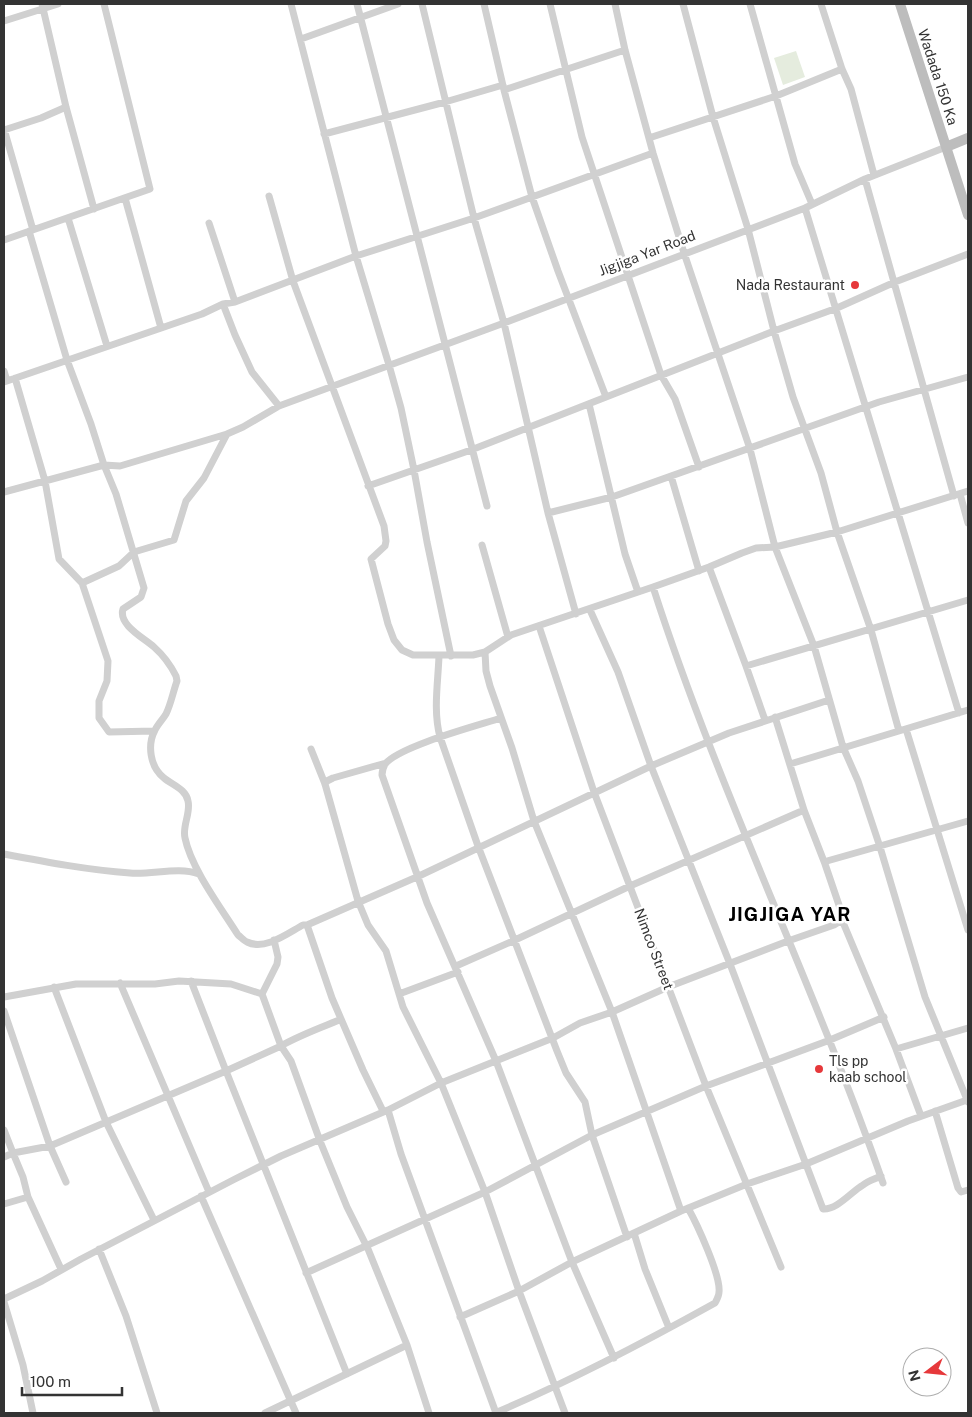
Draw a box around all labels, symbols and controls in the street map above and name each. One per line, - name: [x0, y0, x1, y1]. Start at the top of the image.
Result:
- street label: Wadada 150 Ka: [915, 27, 961, 127]
- street label: Jigjiga Yar Road: [596, 227, 698, 279]
- place label: Nada Restaurant: [736, 277, 845, 293]
- marker: Nada Restaurant: [849, 279, 861, 291]
- district label: JIGJIGA YAR: [728, 903, 852, 925]
- street label: Nimco Street: [631, 906, 677, 992]
- place label: Tls pp kaab school: [829, 1053, 907, 1085]
- marker: Tls pp kaab school: [813, 1063, 825, 1075]
- north arrow: [902, 1347, 952, 1397]
- scale bar: [22, 1364, 122, 1396]
- text: N: [905, 1368, 924, 1383]
- text: 100 m: [30, 1373, 71, 1390]

